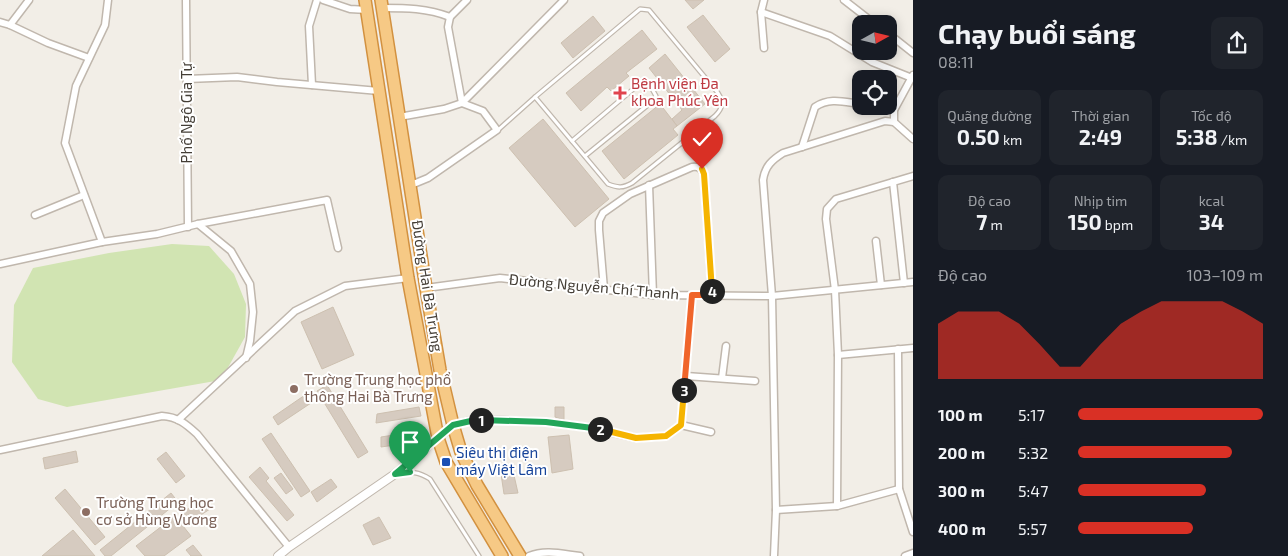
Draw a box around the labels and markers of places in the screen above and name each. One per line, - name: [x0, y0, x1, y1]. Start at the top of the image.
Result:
- place label: Bệnh viện Đa khoa Phúc Yên: [631, 74, 728, 109]
- marker: Bệnh viện Đa khoa Phúc Yên: [613, 86, 627, 100]
- pin: [681, 118, 723, 169]
- pin: 4: [700, 278, 724, 304]
- place label: Trường Trung học phổ thông Hai Bà Trưng: [304, 370, 451, 405]
- pin: 3: [672, 378, 696, 402]
- marker: Trường Trung học phổ thông Hai Bà Trưng: [288, 383, 300, 395]
- pin: 1: [468, 408, 494, 432]
- pin: 2: [588, 416, 612, 442]
- pin: [389, 421, 431, 472]
- place label: Siêu thị điện máy Việt Lâm: [456, 443, 547, 478]
- marker: Siêu thị điện máy Việt Lâm: [440, 456, 452, 468]
- place label: Trường Trung học cơ sở Hùng Vương: [96, 493, 218, 528]
- marker: Trường Trung học cơ sở Hùng Vương: [80, 506, 92, 518]

